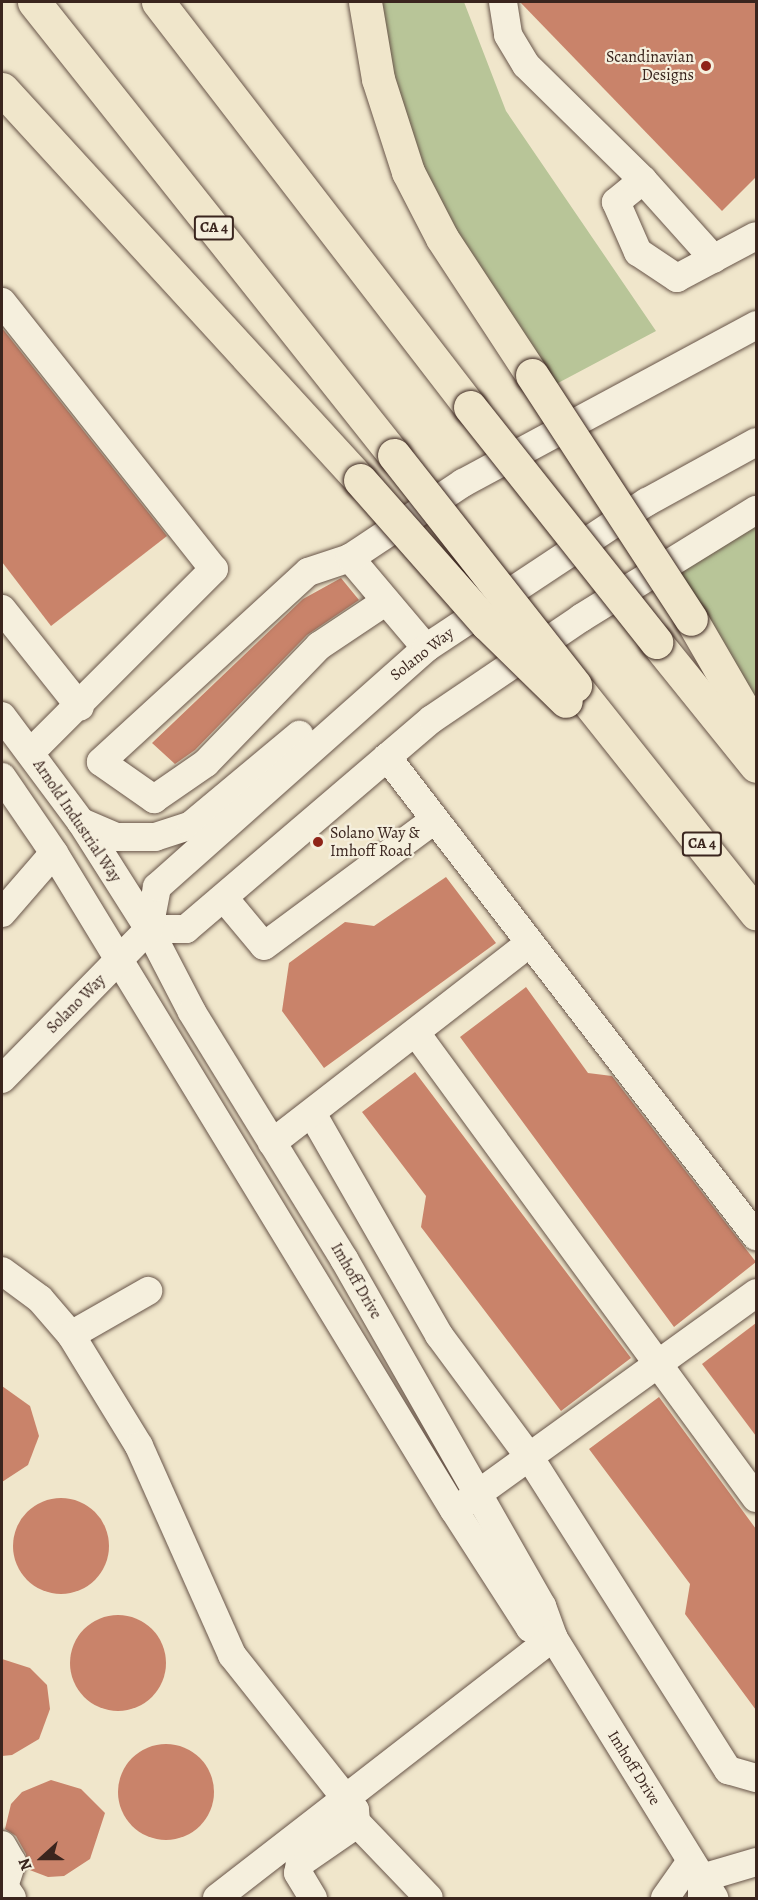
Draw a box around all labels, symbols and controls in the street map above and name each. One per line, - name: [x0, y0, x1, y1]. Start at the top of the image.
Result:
- place label: Scandinavian Designs: [606, 47, 694, 85]
- marker: Scandinavian Designs: [699, 59, 713, 73]
- road number: CA 4: [193, 216, 235, 240]
- street label: Solano Way: [386, 623, 458, 685]
- street label: Arnold Industrial Way: [29, 756, 125, 886]
- place label: Solano Way & Imhoff Road: [330, 823, 420, 861]
- road number: CA 4: [681, 832, 723, 856]
- marker: Solano Way & Imhoff Road: [311, 835, 325, 849]
- street label: Solano Way: [43, 971, 109, 1037]
- street label: Imhoff Drive: [327, 1240, 385, 1322]
- street label: Imhoff Drive: [603, 1727, 665, 1809]
- north arrow: [12, 1828, 72, 1888]
- text: N: [13, 1855, 38, 1874]

